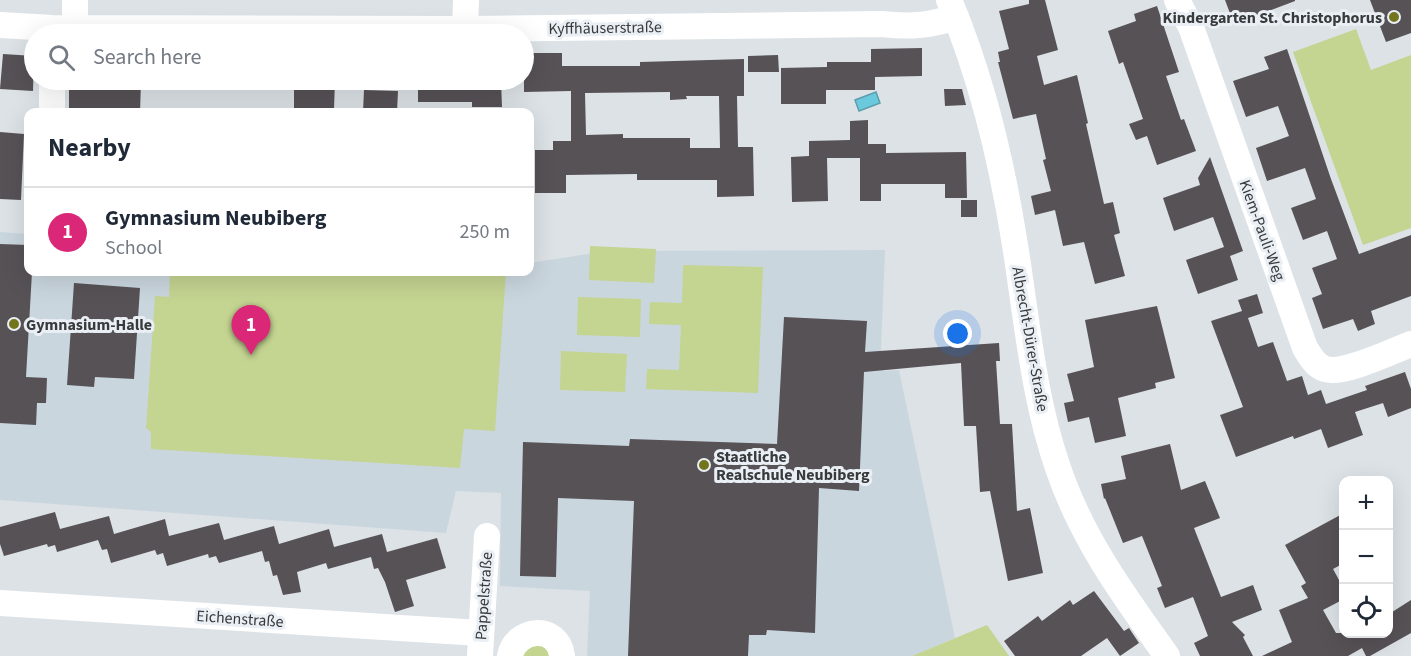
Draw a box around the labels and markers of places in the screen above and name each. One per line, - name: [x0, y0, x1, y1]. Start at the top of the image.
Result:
- place label: Kindergarten St. Christophorus: [1163, 7, 1382, 29]
- marker: Kindergarten St. Christophorus: [1387, 10, 1401, 24]
- pin: 1: [232, 306, 270, 355]
- place label: Gymnasium-Halle: [26, 314, 152, 336]
- marker: Gymnasium-Halle: [7, 317, 21, 331]
- place label: Staatliche Realschule Neubiberg: [716, 446, 870, 486]
- marker: Staatliche Realschule Neubiberg: [697, 458, 711, 472]

